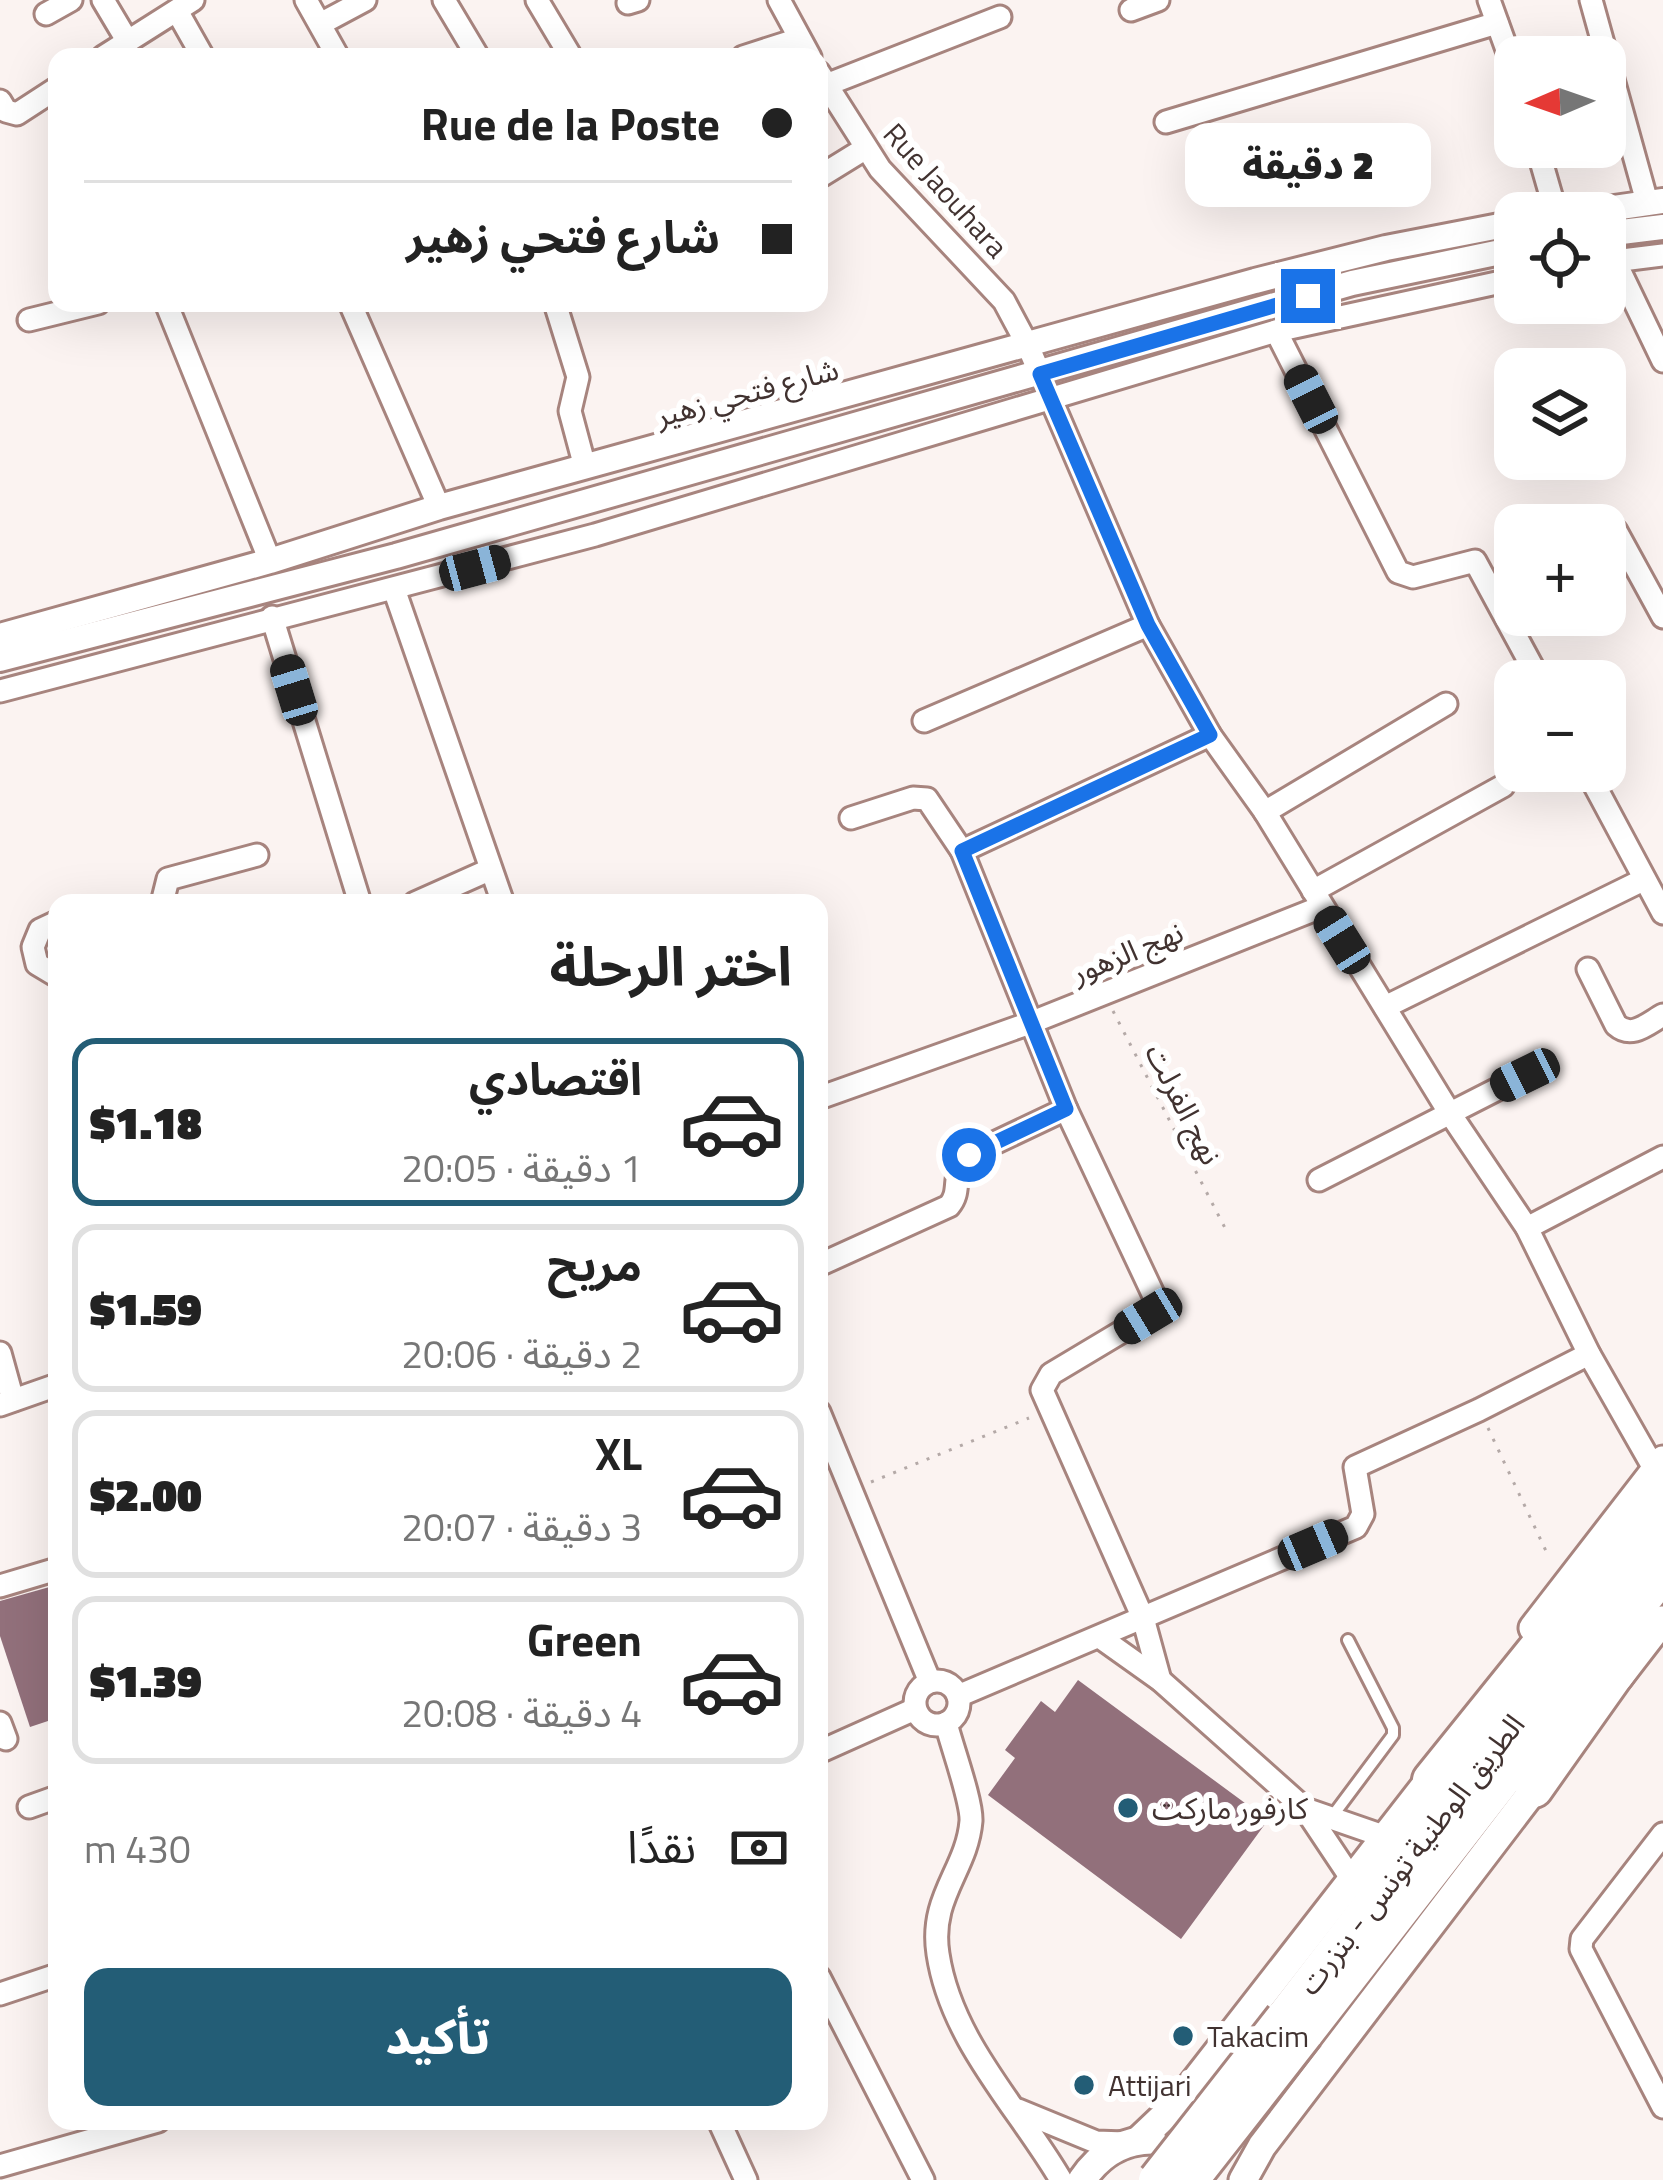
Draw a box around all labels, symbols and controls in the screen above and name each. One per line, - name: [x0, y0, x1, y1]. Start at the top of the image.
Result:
- north arrow: [1494, 36, 1626, 168]
- map controls: [1494, 36, 1626, 792]
- text: Rue de la Poste: [421, 89, 720, 157]
- street label: Rue Jaouhara: [873, 112, 1019, 268]
- callout: 2 دقيقة: [1185, 122, 1431, 206]
- text: 2 دقيقة: [1242, 135, 1374, 194]
- button: locate: [1494, 192, 1626, 324]
- text: شارع فتحي زهير: [406, 202, 720, 270]
- route end: [1281, 269, 1335, 323]
- street label: شارع فتحي زهير: [649, 346, 844, 440]
- button: layers: [1494, 348, 1626, 480]
- car: [1279, 359, 1343, 439]
- button: +: [1494, 504, 1626, 636]
- car: [436, 541, 514, 595]
- car: [266, 650, 322, 730]
- button: −: [1494, 660, 1626, 792]
- car: [1308, 900, 1376, 980]
- street label: نهج الزهور: [1063, 909, 1190, 996]
- text: اختر الرحلة: [550, 925, 792, 1007]
- street label: نهج الفرلت: [1134, 1035, 1234, 1173]
- car: [1485, 1043, 1565, 1107]
- text: اقتصادي: [469, 1044, 642, 1112]
- icon: car: [678, 1068, 786, 1176]
- text: $1.18: [90, 1088, 202, 1156]
- route start: [942, 1128, 996, 1182]
- text: 1 دقيقة · 20:05: [401, 1138, 642, 1197]
- text: مريح: [547, 1230, 642, 1298]
- icon: car: [678, 1254, 786, 1362]
- text: $1.59: [90, 1274, 202, 1342]
- car: [1108, 1282, 1188, 1350]
- text: 2 دقيقة · 20:06: [401, 1324, 642, 1383]
- text: XL: [595, 1419, 642, 1487]
- icon: car: [678, 1440, 786, 1548]
- text: $2.00: [90, 1460, 202, 1528]
- text: 3 دقيقة · 20:07: [401, 1497, 642, 1556]
- car: [1273, 1514, 1353, 1576]
- text: Green: [527, 1605, 642, 1673]
- icon: car: [678, 1626, 786, 1734]
- text: $1.39: [90, 1646, 202, 1714]
- text: 4 دقيقة · 20:08: [401, 1683, 642, 1742]
- street label: الطريق الوطنية تونس - بنزرت: [1286, 1704, 1536, 2004]
- place label: كارفور ماركت: [1152, 1785, 1308, 1831]
- marker: كارفور ماركت: [1115, 1795, 1141, 1821]
- text: نقدًا: [627, 1812, 696, 1880]
- icon: cash: [726, 1815, 792, 1881]
- text: 430 m: [84, 1819, 191, 1878]
- button: تأكيد: [84, 1968, 792, 2106]
- place label: Takacim: [1207, 2013, 1309, 2059]
- marker: Takacim: [1170, 2023, 1196, 2049]
- place label: Attijari: [1108, 2062, 1192, 2108]
- marker: Attijari: [1071, 2072, 1097, 2098]

